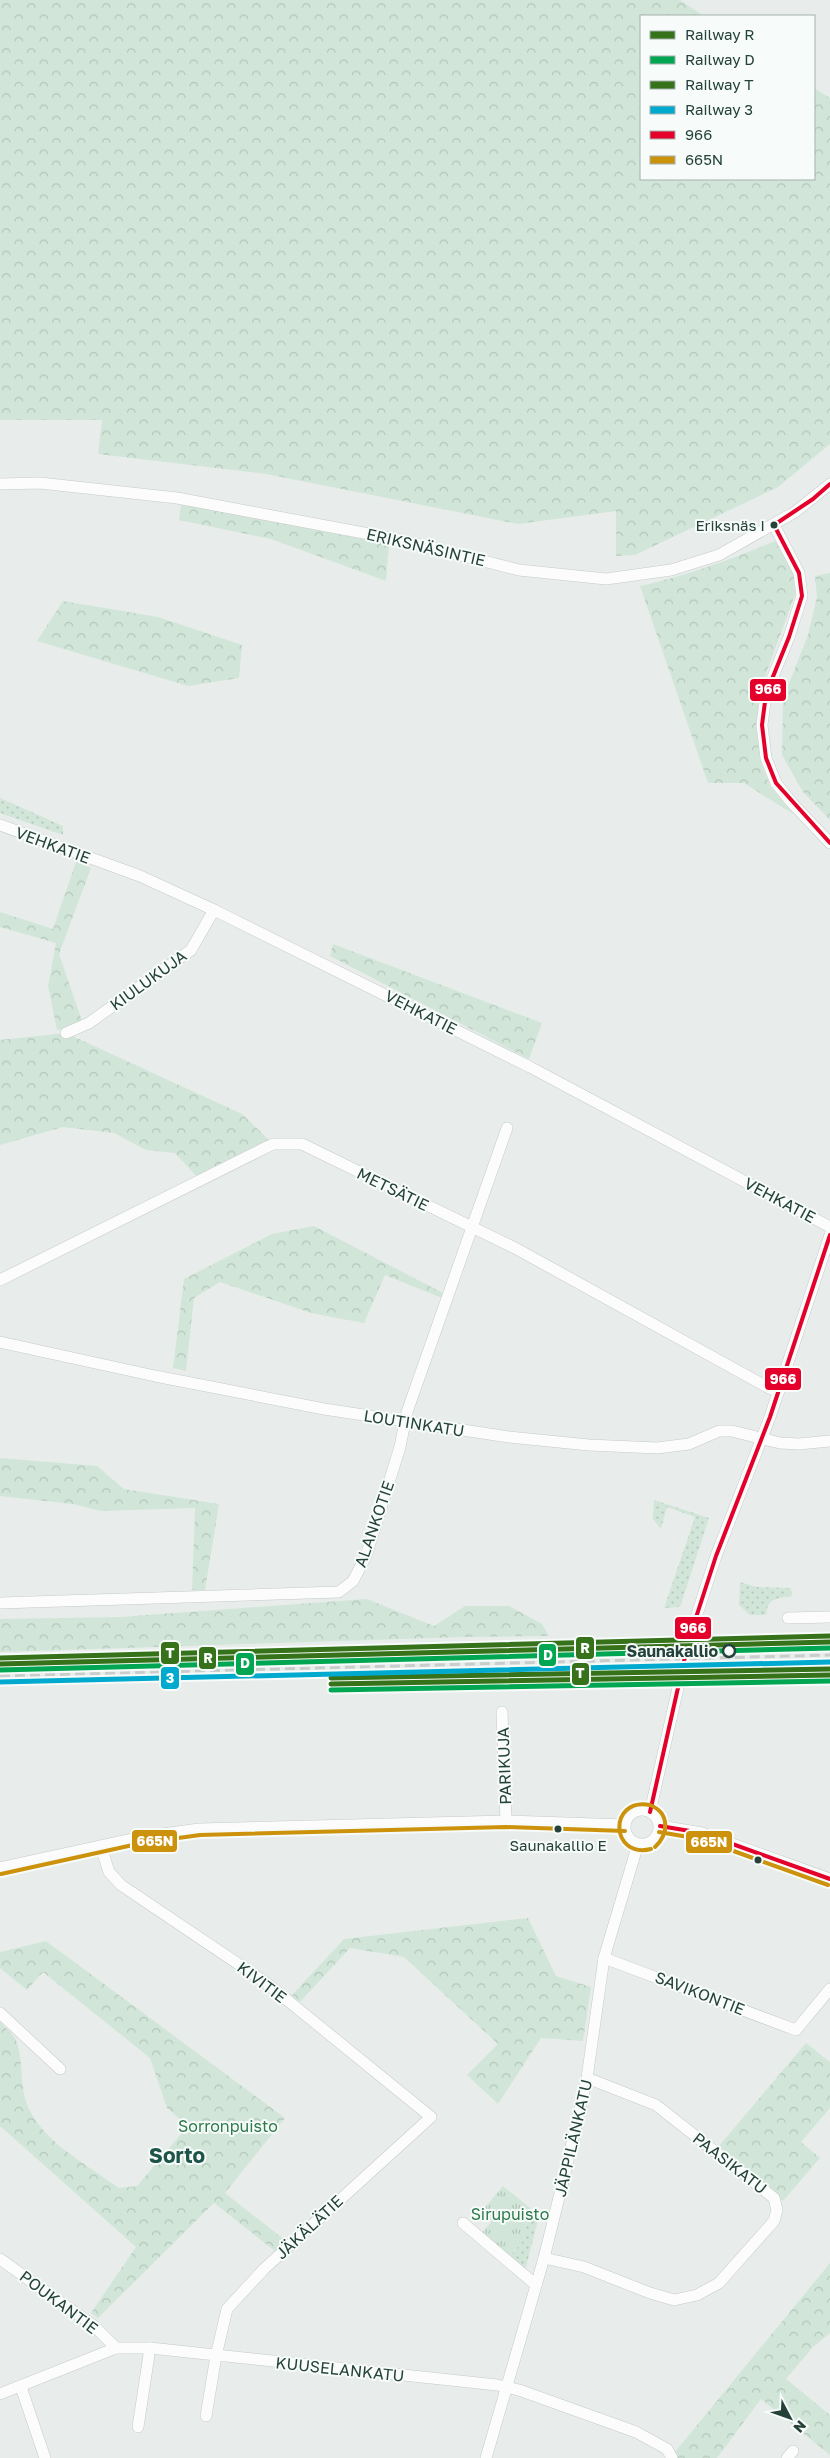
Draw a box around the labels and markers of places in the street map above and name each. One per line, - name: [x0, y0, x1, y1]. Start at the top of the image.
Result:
- place label: Eriksnäs I: [695, 516, 765, 534]
- marker: Eriksnäs I: [769, 520, 779, 530]
- place label: Saunakallio: [626, 1641, 718, 1661]
- marker: Saunakallio: [722, 1644, 736, 1658]
- marker: Saunakallio E: [553, 1824, 563, 1834]
- place label: Saunakallio E: [509, 1836, 607, 1854]
- unlabelled marker: [753, 1855, 763, 1865]

